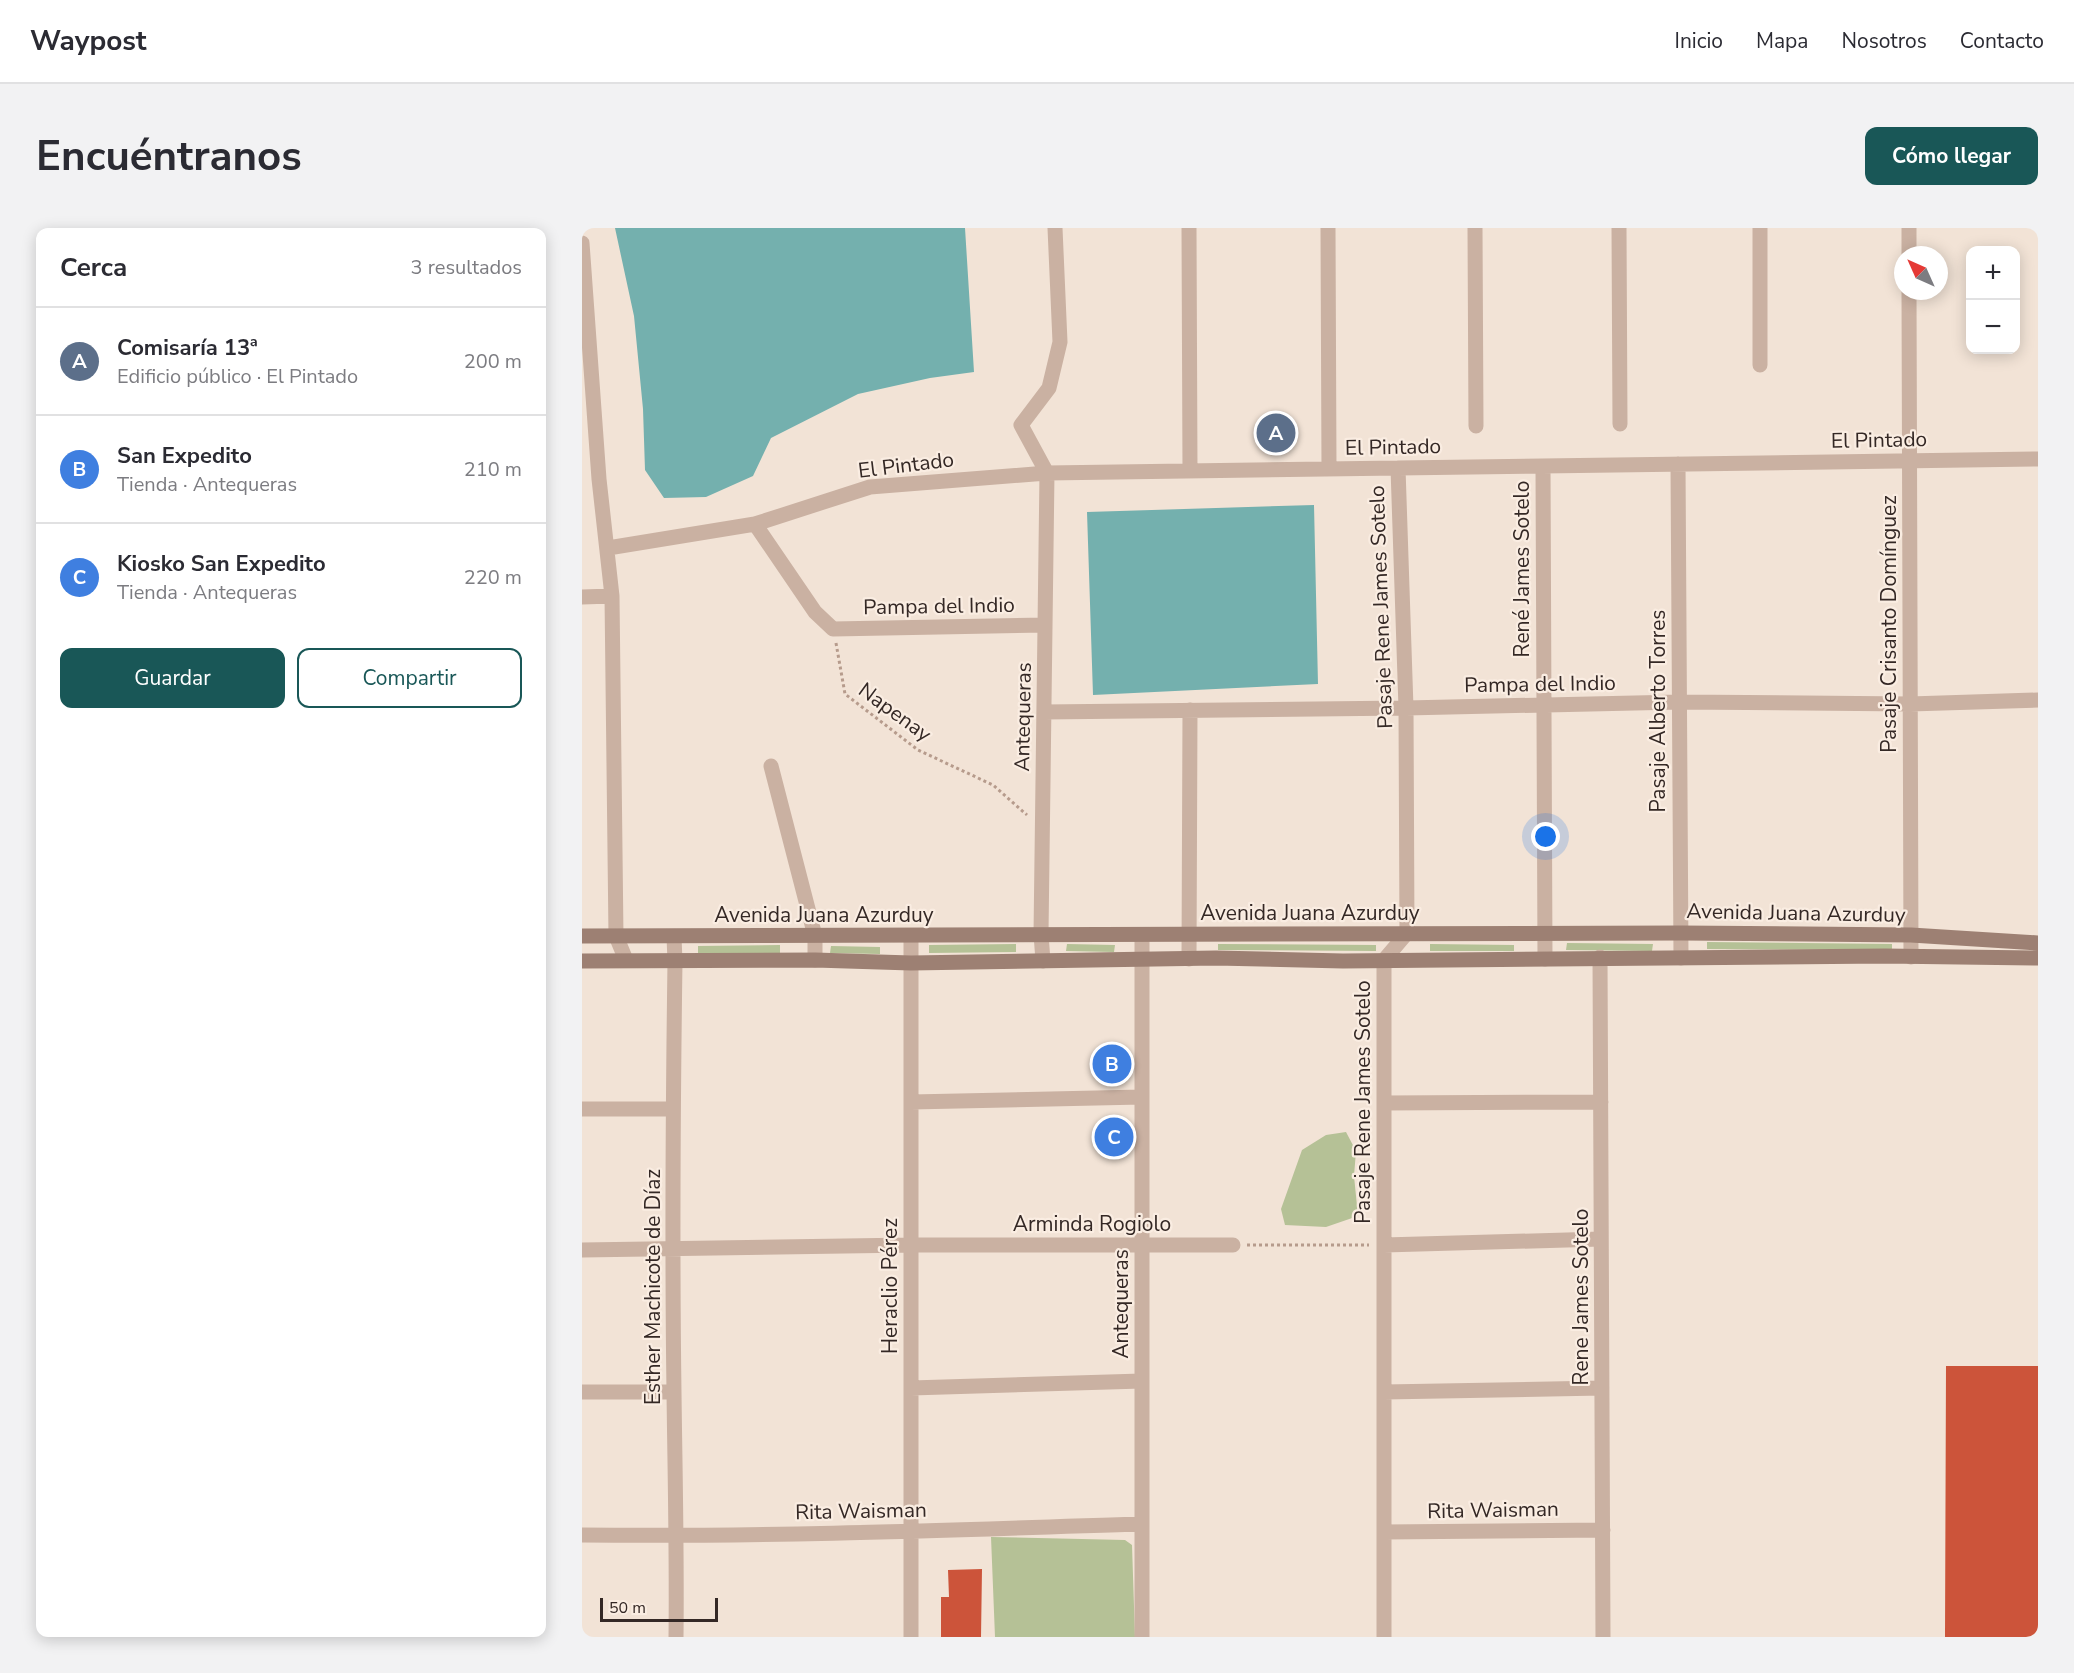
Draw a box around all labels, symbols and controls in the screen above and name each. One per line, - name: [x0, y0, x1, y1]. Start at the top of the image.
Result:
- text: Waypost: [30, 22, 147, 60]
- text: Inicio: [1675, 27, 1723, 55]
- text: Mapa: [1756, 27, 1808, 55]
- text: Nosotros: [1841, 27, 1927, 55]
- text: Contacto: [1960, 27, 2044, 55]
- button: Cómo llegar: [1865, 127, 2038, 185]
- text: Encuéntranos: [36, 128, 302, 185]
- north arrow: [1894, 246, 1948, 300]
- map controls: [1966, 246, 2020, 354]
- button: +: [1966, 246, 2020, 300]
- text: Cerca: [60, 250, 127, 285]
- text: 3 resultados: [411, 254, 522, 281]
- button: −: [1966, 300, 2020, 354]
- text: Comisaría 13ª: [117, 333, 258, 363]
- text: A: [72, 348, 87, 375]
- text: 200 m: [464, 348, 522, 375]
- text: Edificio público · El Pintado: [117, 363, 358, 390]
- pin: A: [1256, 410, 1296, 456]
- street label: El Pintado: [1831, 425, 1927, 455]
- street label: El Pintado: [1345, 432, 1441, 462]
- text: San Expedito: [117, 441, 252, 471]
- street label: El Pintado: [856, 445, 956, 485]
- text: B: [73, 456, 86, 483]
- text: 210 m: [464, 456, 522, 483]
- text: Tienda · Antequeras: [117, 471, 297, 498]
- street label: René James Sotelo: [1508, 481, 1536, 657]
- street label: Pasaje Rene James Sotelo: [1363, 485, 1399, 729]
- street label: Pasaje Crisanto Domínguez: [1875, 495, 1903, 753]
- text: Kiosko San Expedito: [117, 549, 326, 579]
- text: C: [73, 564, 86, 591]
- text: 220 m: [464, 564, 522, 591]
- text: Tienda · Antequeras: [117, 579, 297, 606]
- street label: Pampa del Indio: [863, 591, 1015, 621]
- street label: Pasaje Alberto Torres: [1644, 610, 1672, 812]
- button: Guardar: [60, 648, 285, 708]
- button: Compartir: [297, 648, 522, 708]
- street label: Antequeras: [1008, 662, 1038, 772]
- street label: Pampa del Indio: [1464, 669, 1616, 699]
- street label: Napenay: [853, 676, 937, 748]
- your location: [1531, 822, 1560, 851]
- street label: Avenida Juana Azurduy: [1686, 897, 1906, 929]
- street label: Avenida Juana Azurduy: [1200, 899, 1420, 927]
- street label: Avenida Juana Azurduy: [714, 901, 934, 929]
- street label: Pasaje Rene James Sotelo: [1349, 980, 1377, 1224]
- pin: B: [1092, 1042, 1132, 1086]
- pin: C: [1094, 1114, 1134, 1160]
- street label: Esther Machicote de Díaz: [639, 1169, 667, 1405]
- street label: Rene James Sotelo: [1567, 1209, 1595, 1385]
- street label: Arminda Rogiolo: [1013, 1210, 1171, 1238]
- street label: Heraclio Pérez: [876, 1218, 904, 1354]
- street label: Antequeras: [1107, 1249, 1135, 1359]
- street label: Rita Waisman: [1427, 1495, 1559, 1525]
- street label: Rita Waisman: [795, 1496, 927, 1526]
- scale bar: [600, 1595, 718, 1622]
- text: 50 m: [609, 1597, 646, 1619]

